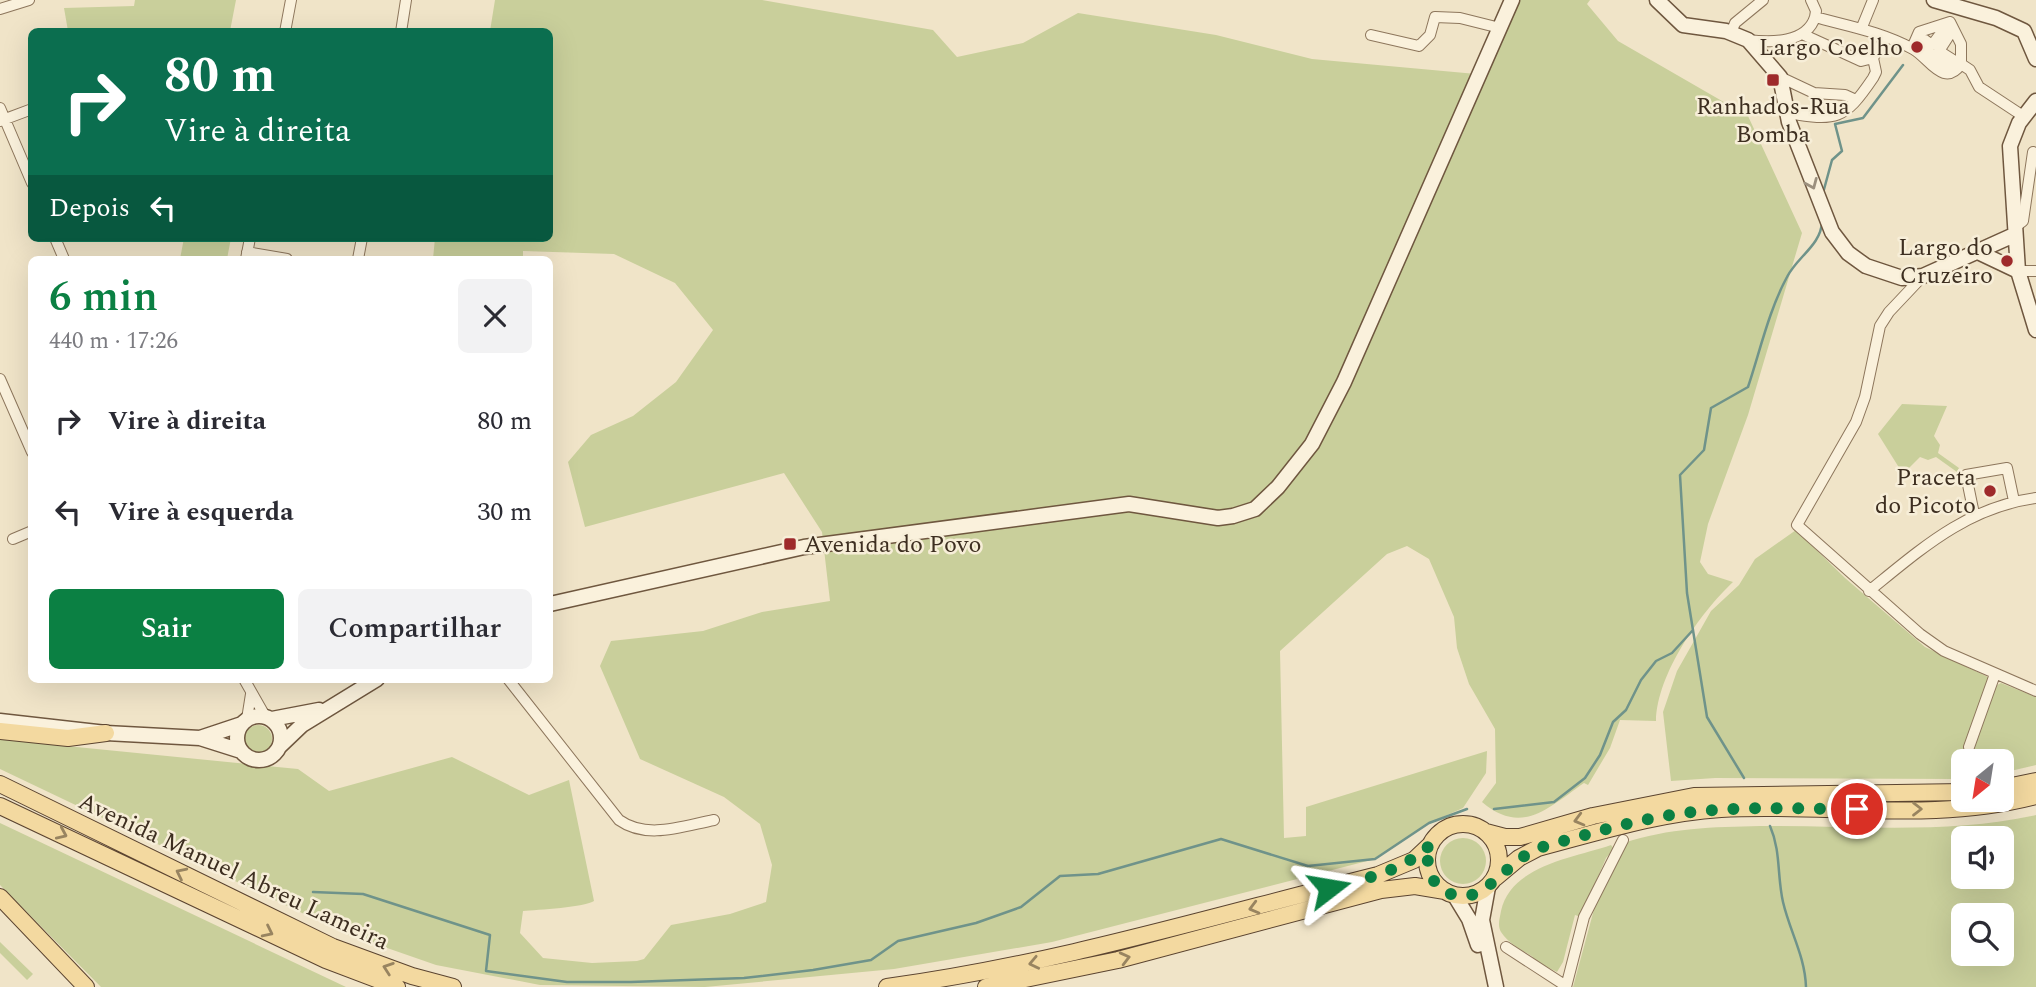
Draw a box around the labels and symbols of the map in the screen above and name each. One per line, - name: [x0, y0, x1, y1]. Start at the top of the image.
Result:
- place label: Largo Coelho: [1759, 30, 1903, 66]
- marker: Largo Coelho: [1909, 39, 1925, 55]
- marker: Ranhados-Rua Bomba: [1765, 72, 1781, 88]
- place label: Ranhados-Rua Bomba: [1696, 89, 1850, 153]
- one-way arrow: [1803, 177, 1817, 189]
- place label: Largo do Cruzeiro: [1898, 230, 1993, 294]
- marker: Largo do Cruzeiro: [1999, 253, 2015, 269]
- place label: Praceta do Picoto: [1875, 460, 1976, 524]
- marker: Praceta do Picoto: [1982, 483, 1998, 499]
- place label: Avenida do Povo: [804, 527, 981, 563]
- marker: Avenida do Povo: [782, 536, 798, 552]
- north arrow: [1951, 749, 2014, 812]
- pin: [1827, 779, 1887, 839]
- street label: Avenida Manuel Abreu Lameira: [72, 784, 395, 960]
- one-way arrow: [1912, 801, 1923, 816]
- one-way arrow: [1574, 812, 1586, 826]
- one-way arrow: [55, 826, 67, 840]
- position arrow: [1292, 851, 1366, 925]
- one-way arrow: [176, 868, 188, 882]
- one-way arrow: [1248, 899, 1260, 914]
- one-way arrow: [260, 924, 273, 938]
- one-way arrow: [1118, 952, 1130, 966]
- one-way arrow: [1028, 954, 1040, 969]
- one-way arrow: [382, 962, 394, 976]

